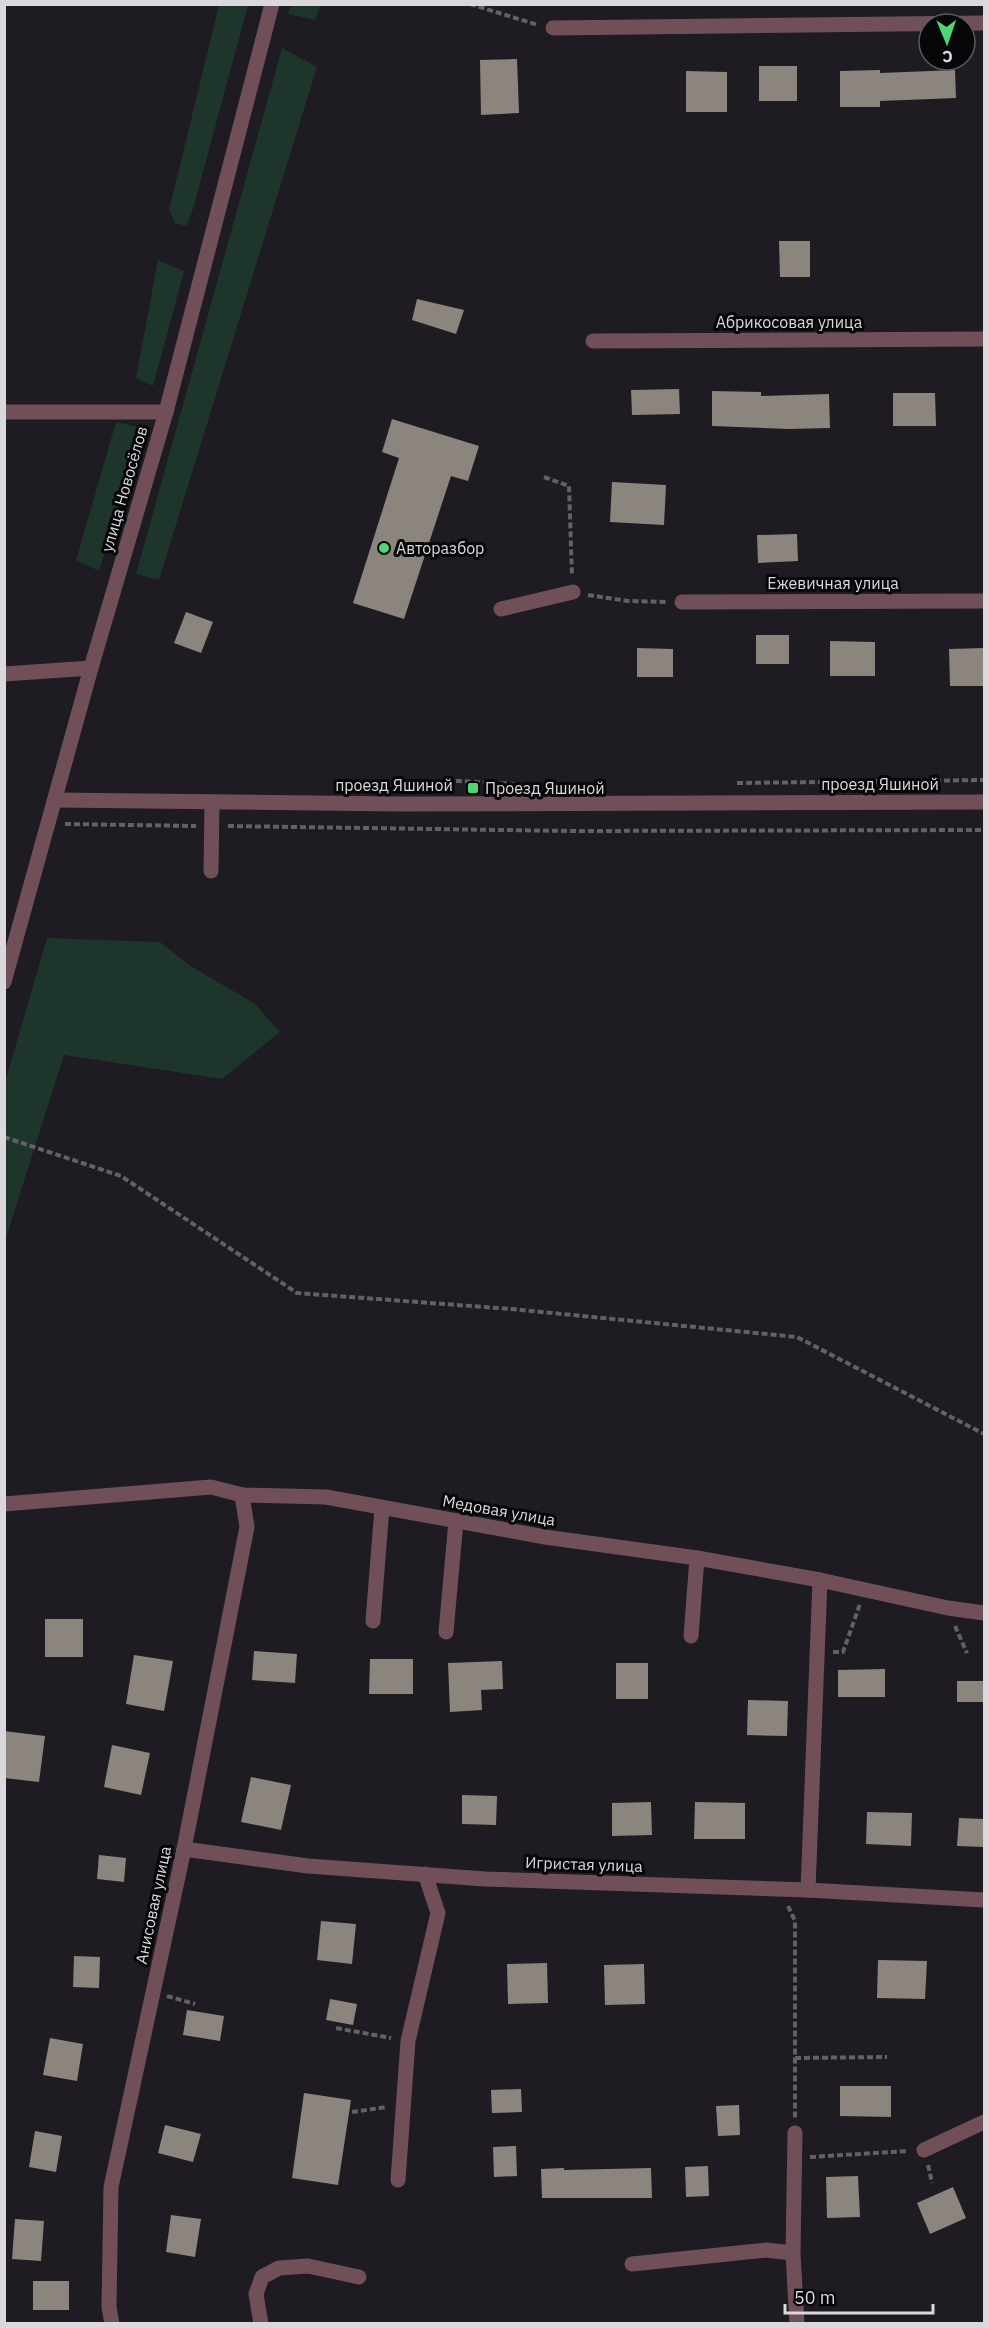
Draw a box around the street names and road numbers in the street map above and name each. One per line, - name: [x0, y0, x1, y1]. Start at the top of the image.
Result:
- street label: Абрикосовая улица: [716, 312, 863, 332]
- street label: улица Новосёлов: [96, 424, 152, 554]
- street label: Ежевичная улица: [767, 573, 899, 593]
- street label: проезд Яшиной: [821, 774, 939, 794]
- street label: проезд Яшиной: [335, 775, 453, 795]
- street label: Медовая улица: [441, 1490, 557, 1530]
- street label: Анисовая улица: [131, 1844, 175, 1966]
- street label: Игристая улица: [525, 1852, 644, 1876]

